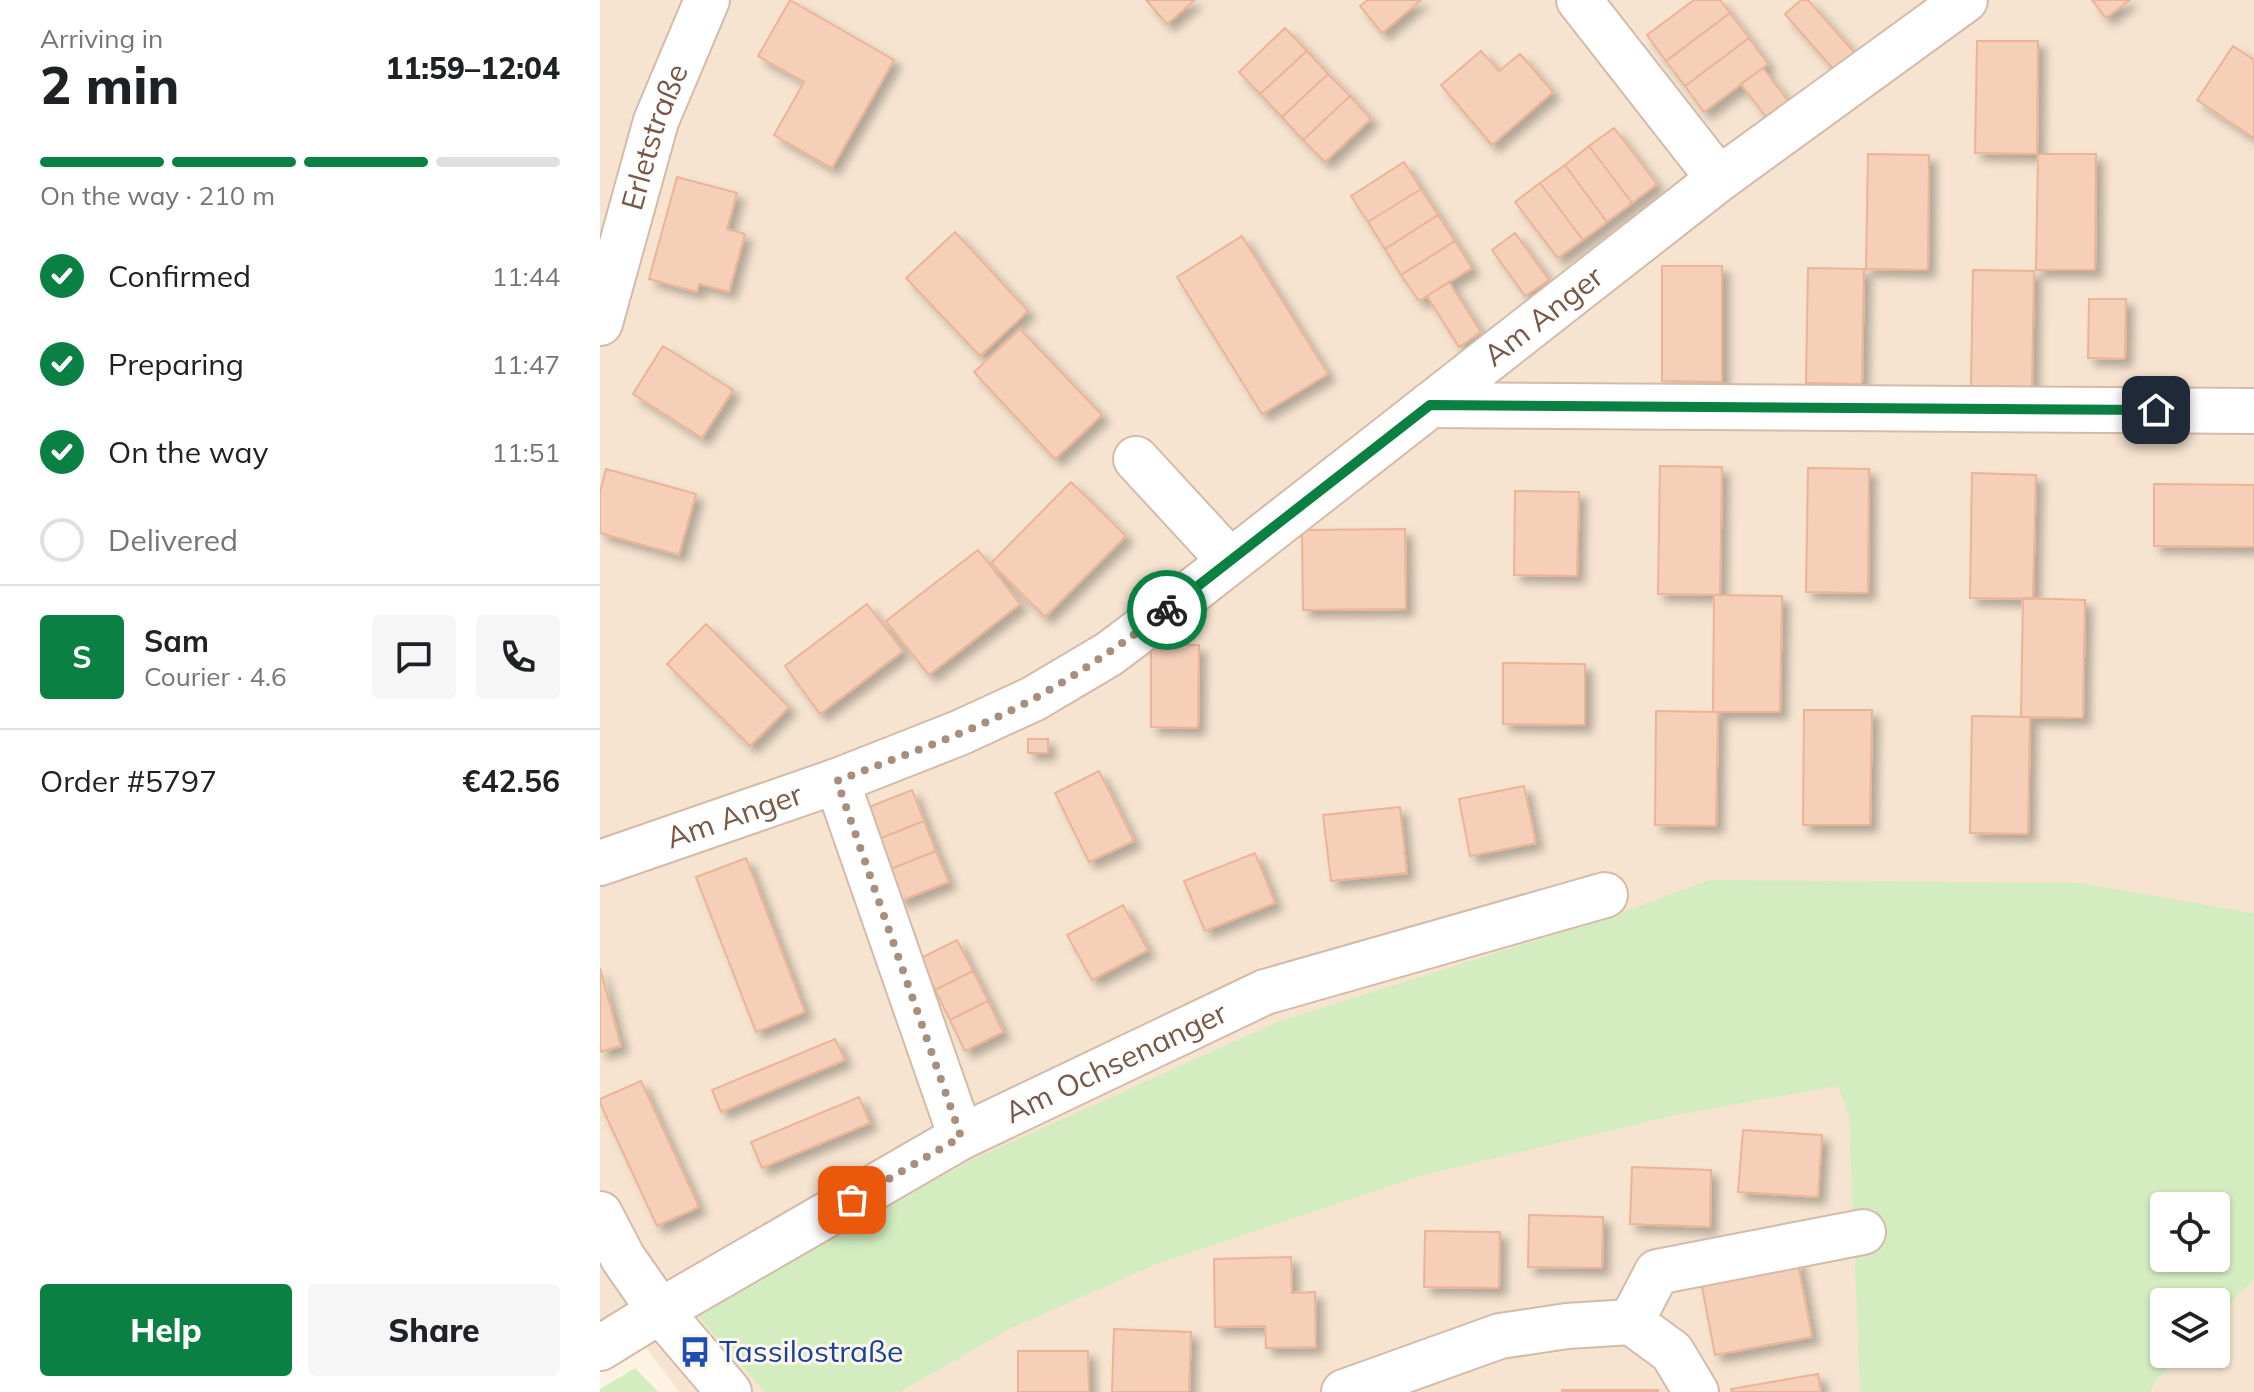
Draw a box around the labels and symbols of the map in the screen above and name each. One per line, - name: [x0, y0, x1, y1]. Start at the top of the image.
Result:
- street label: Erletstraße: [612, 58, 696, 214]
- street label: Am Anger: [1476, 257, 1610, 374]
- pin: [2122, 376, 2190, 444]
- courier: [1127, 570, 1207, 650]
- street label: Am Anger: [661, 775, 807, 857]
- street label: Am Ochsenanger: [998, 993, 1233, 1131]
- pin: [818, 1166, 886, 1234]
- place label: Tassilostraße: [719, 1332, 903, 1370]
- bus stop icon: Tassilostraße: [678, 1335, 712, 1369]

